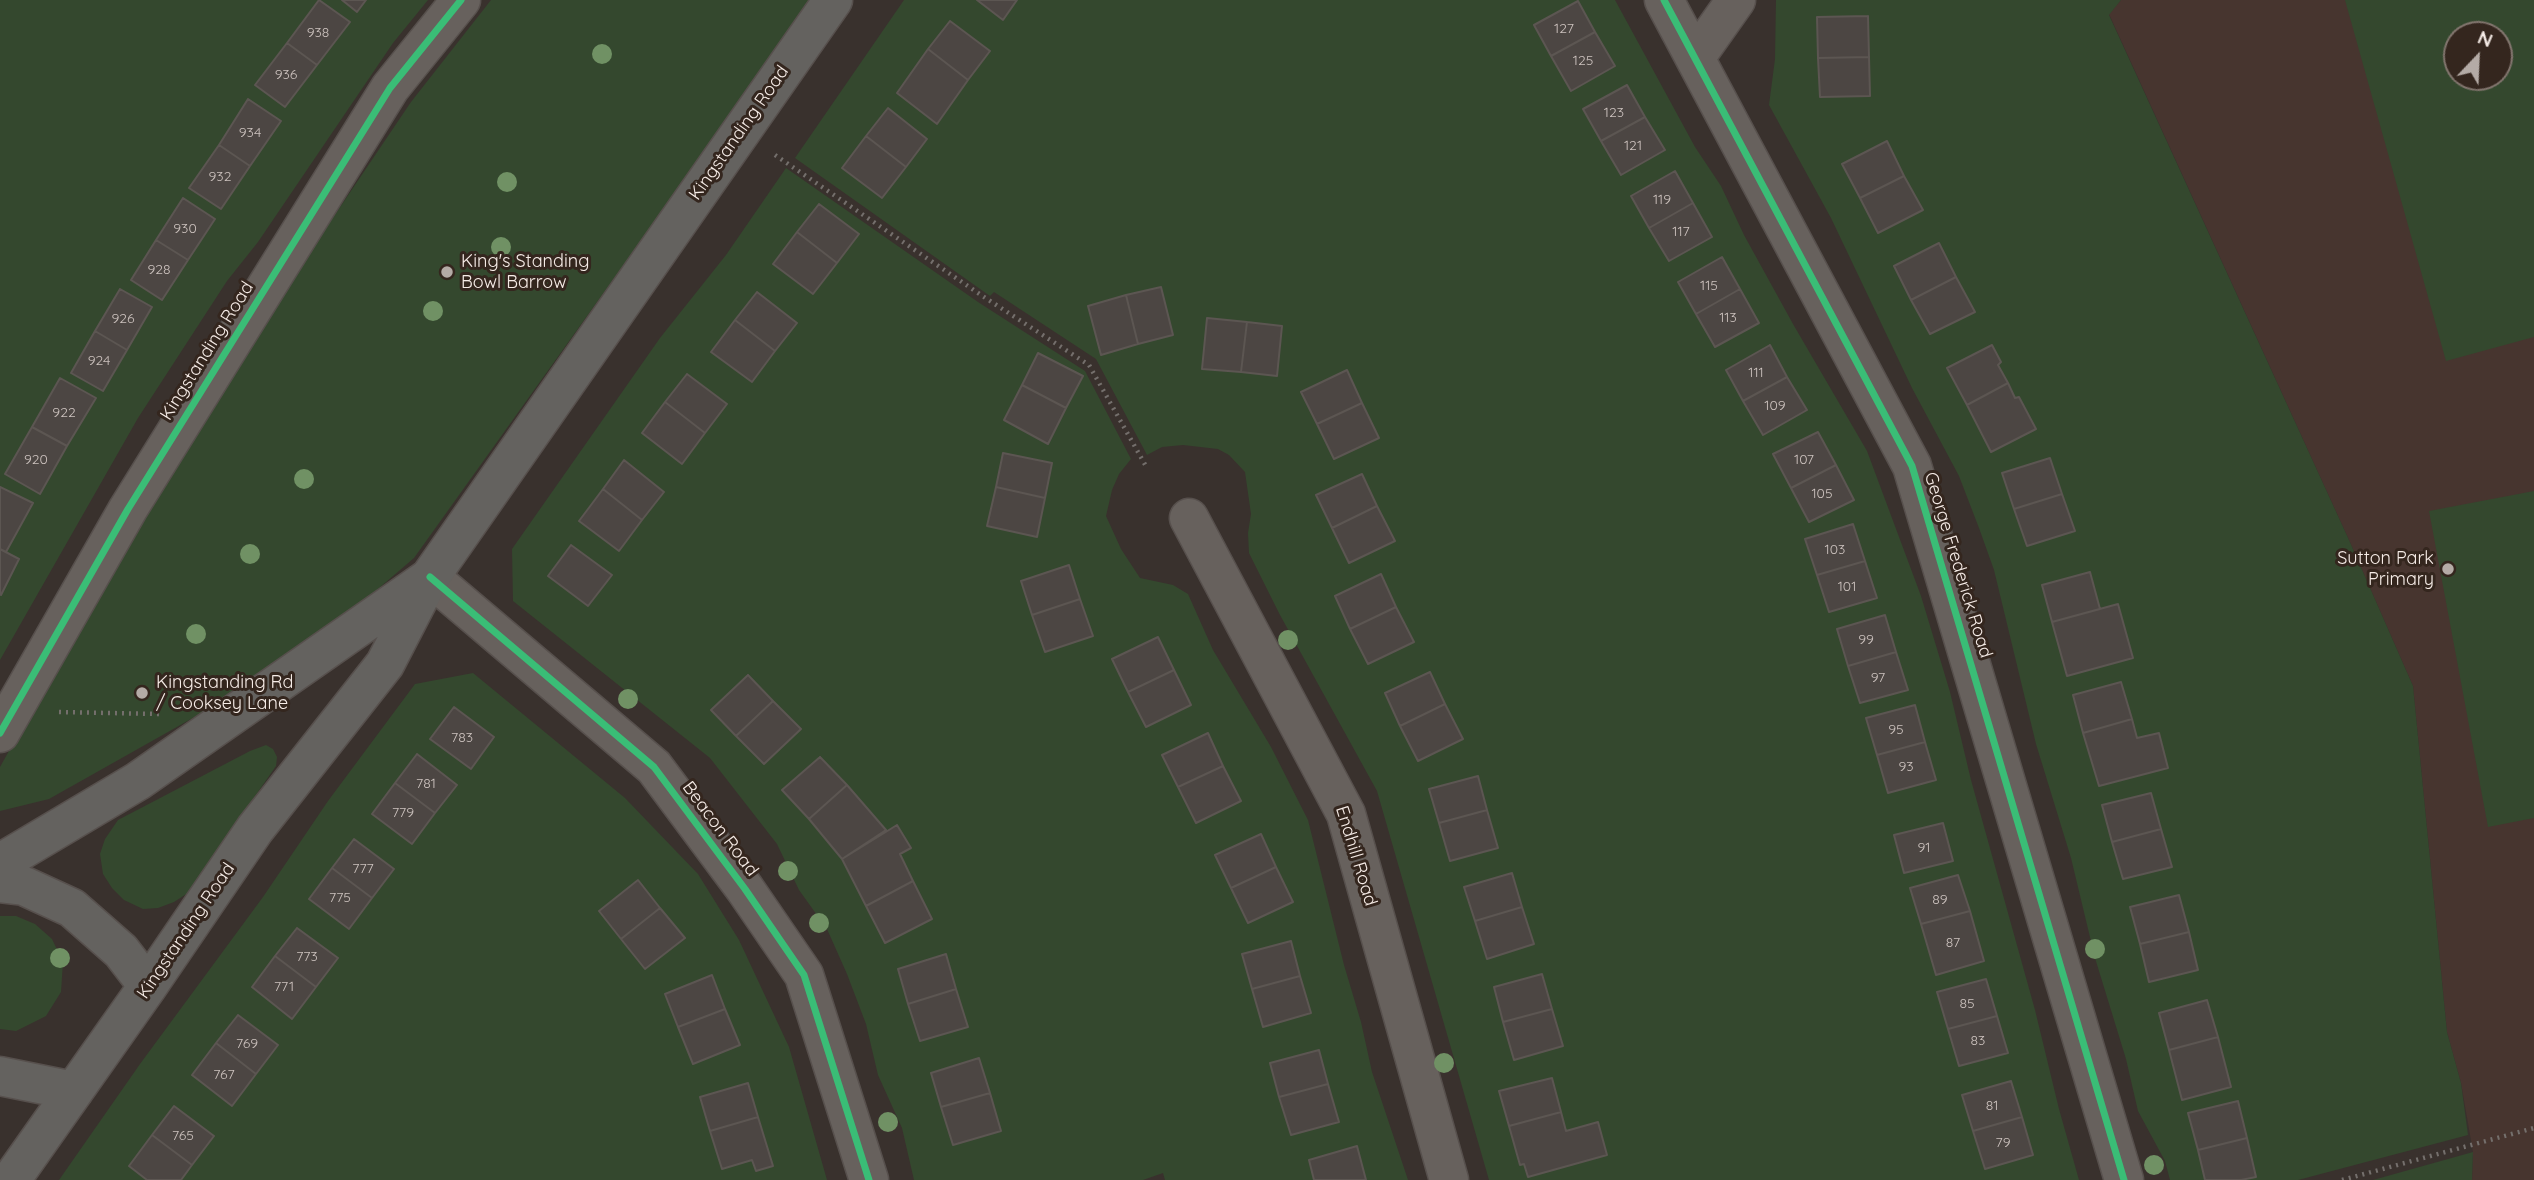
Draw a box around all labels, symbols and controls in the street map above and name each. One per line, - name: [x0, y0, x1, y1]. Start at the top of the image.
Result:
- house number: 127: [1554, 21, 1574, 37]
- north arrow: [2443, 21, 2513, 91]
- house number: 938: [307, 25, 329, 41]
- text: N: [2474, 25, 2497, 52]
- house number: 125: [1573, 53, 1593, 69]
- street label: Kingstanding Road: [684, 62, 794, 204]
- house number: 936: [275, 67, 297, 83]
- house number: 123: [1604, 105, 1624, 121]
- house number: 934: [239, 125, 261, 141]
- house number: 121: [1624, 138, 1642, 154]
- house number: 932: [209, 169, 231, 185]
- house number: 119: [1653, 192, 1671, 208]
- house number: 930: [173, 221, 197, 237]
- house number: 117: [1672, 224, 1690, 240]
- place label: King's Standing Bowl Barrow: [461, 251, 589, 294]
- house number: 928: [147, 262, 171, 278]
- marker: King's Standing Bowl Barrow: [439, 264, 455, 280]
- street label: Kingstanding Road: [156, 278, 258, 424]
- house number: 115: [1700, 278, 1718, 294]
- house number: 113: [1719, 310, 1737, 326]
- house number: 926: [111, 311, 135, 327]
- house number: 924: [88, 353, 110, 369]
- house number: 111: [1748, 365, 1764, 381]
- house number: 109: [1764, 398, 1786, 414]
- house number: 922: [52, 405, 76, 421]
- house number: 920: [24, 452, 48, 468]
- house number: 107: [1794, 452, 1814, 468]
- street label: George Frederick Road: [1919, 469, 1997, 661]
- house number: 105: [1811, 486, 1833, 502]
- house number: 103: [1825, 542, 1845, 558]
- place label: Sutton Park Primary: [2337, 548, 2434, 590]
- marker: Sutton Park Primary: [2440, 561, 2456, 577]
- house number: 101: [1838, 579, 1856, 595]
- house number: 99: [1858, 632, 1874, 648]
- house number: 97: [1871, 670, 1885, 686]
- place label: Kingstanding Rd / Cooksey Lane: [156, 672, 294, 714]
- marker: Kingstanding Rd / Cooksey Lane: [134, 685, 150, 701]
- house number: 95: [1888, 722, 1904, 738]
- house number: 783: [451, 730, 473, 746]
- house number: 93: [1898, 759, 1914, 775]
- house number: 781: [416, 776, 436, 792]
- street label: Beacon Road: [677, 777, 763, 881]
- street label: Endhill Road: [1331, 803, 1381, 909]
- house number: 779: [392, 805, 414, 821]
- house number: 91: [1917, 840, 1931, 856]
- street label: Kingstanding Road: [133, 859, 239, 1003]
- house number: 777: [352, 861, 374, 877]
- house number: 775: [329, 890, 351, 906]
- house number: 89: [1932, 892, 1948, 908]
- house number: 87: [1946, 935, 1960, 951]
- house number: 773: [296, 949, 318, 965]
- house number: 771: [274, 979, 294, 995]
- house number: 85: [1959, 996, 1975, 1012]
- house number: 83: [1971, 1033, 1985, 1049]
- house number: 769: [236, 1036, 258, 1052]
- house number: 767: [213, 1067, 235, 1083]
- house number: 81: [1986, 1098, 1998, 1114]
- house number: 765: [172, 1128, 194, 1144]
- house number: 79: [1996, 1135, 2010, 1151]

